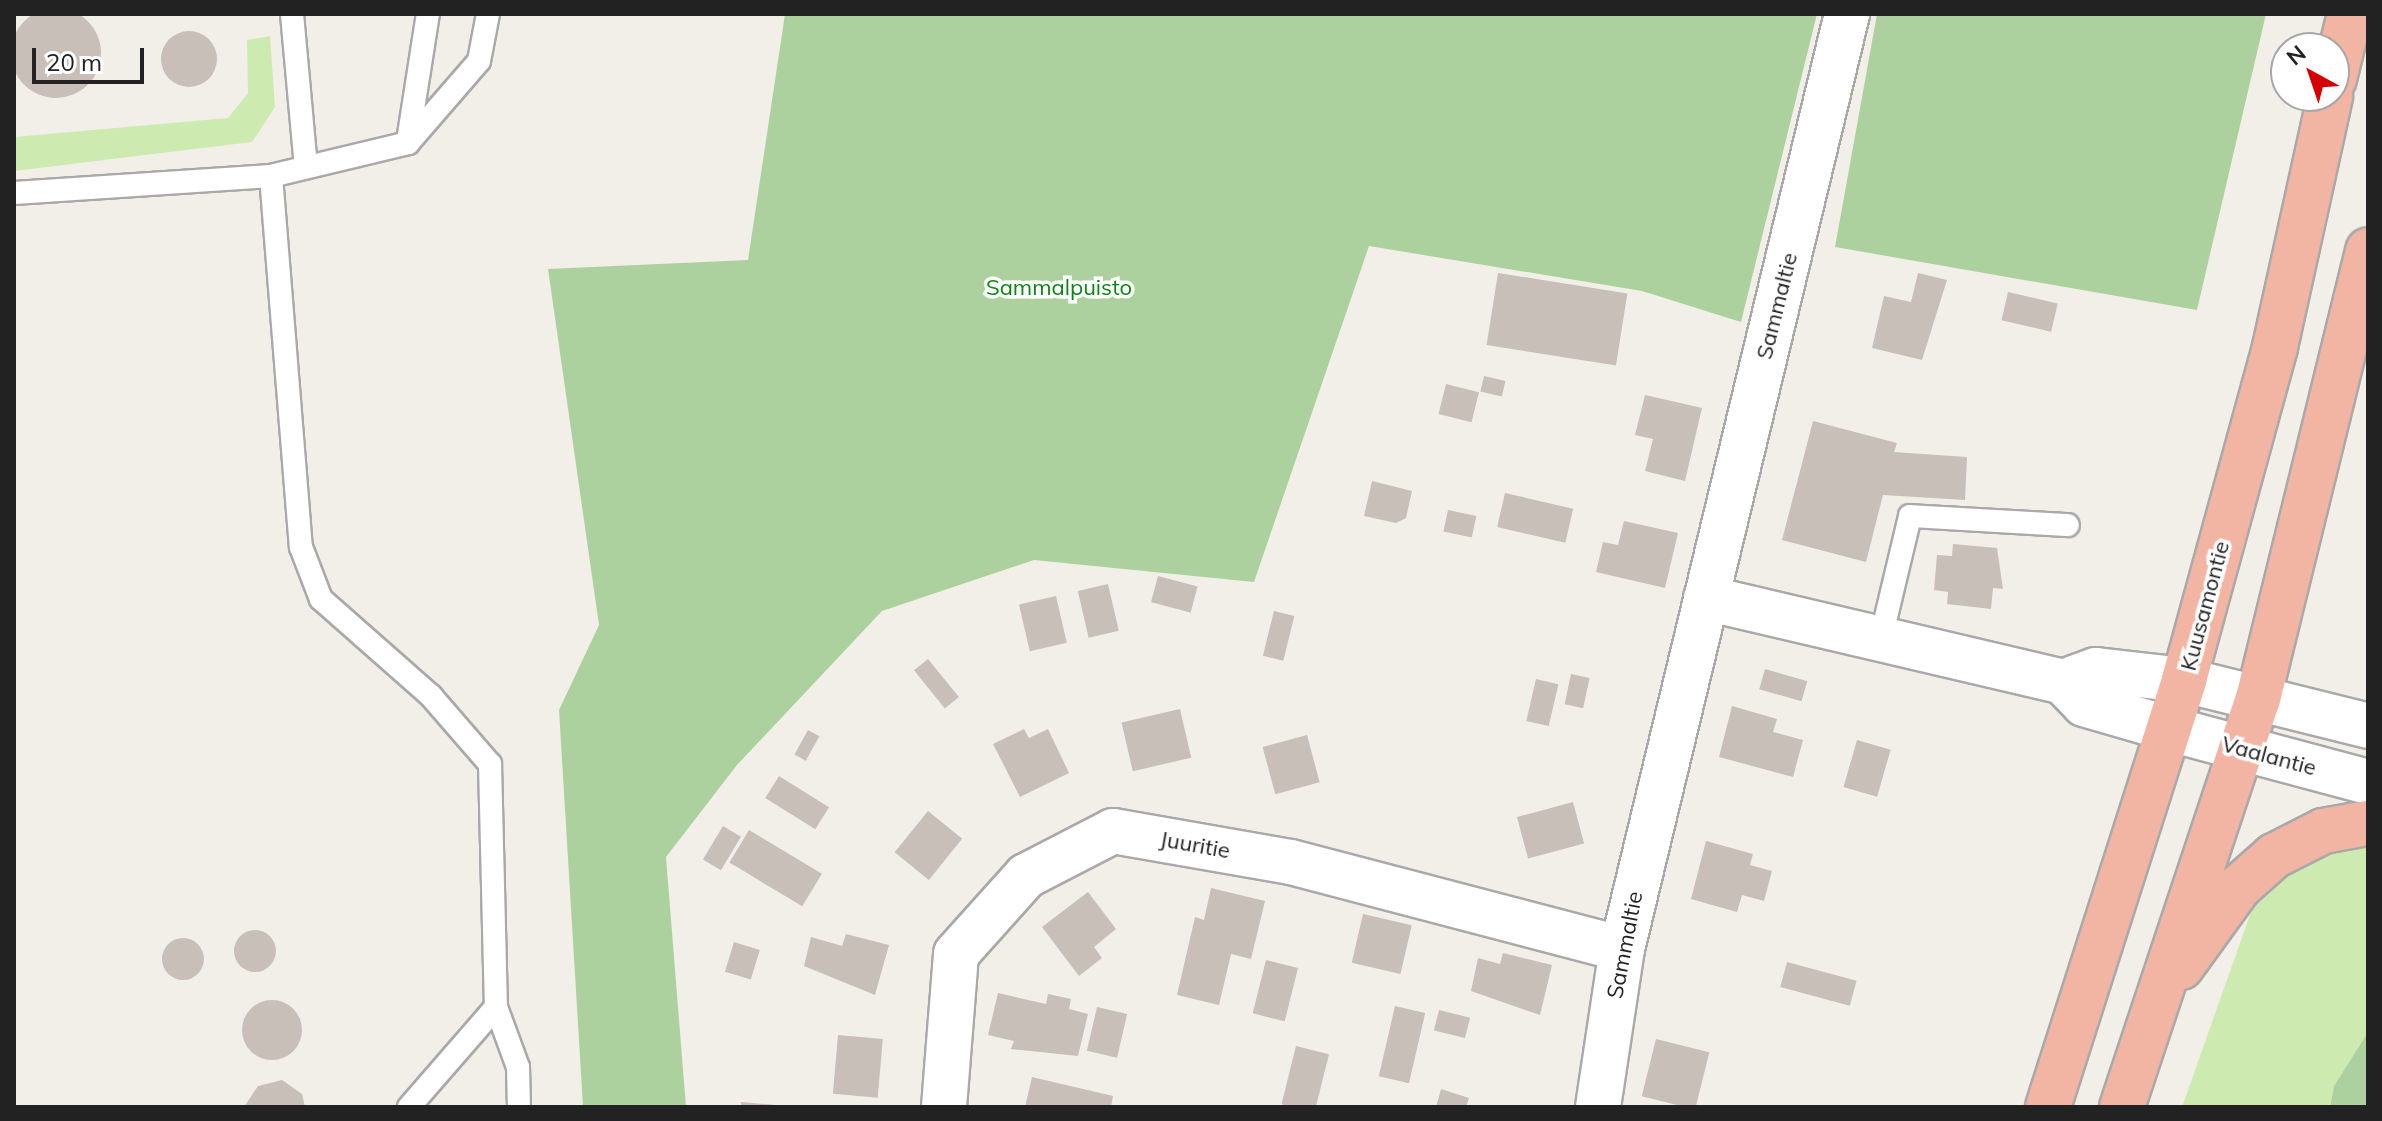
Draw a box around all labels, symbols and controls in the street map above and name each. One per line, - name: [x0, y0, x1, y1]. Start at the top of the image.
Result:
- scale bar: [36, 32, 148, 82]
- north arrow: [2270, 32, 2350, 112]
- text: N: [2280, 39, 2311, 71]
- text: 20 m: [46, 47, 102, 77]
- street label: Sammaltie: [1751, 250, 1803, 362]
- park label: Sammalpuisto: [986, 275, 1132, 301]
- street label: Kuusamontie: [2175, 538, 2235, 674]
- street label: Vaalantie: [2219, 731, 2319, 781]
- street label: Juuritie: [1158, 826, 1232, 864]
- street label: Sammaltie: [1602, 889, 1648, 1001]

